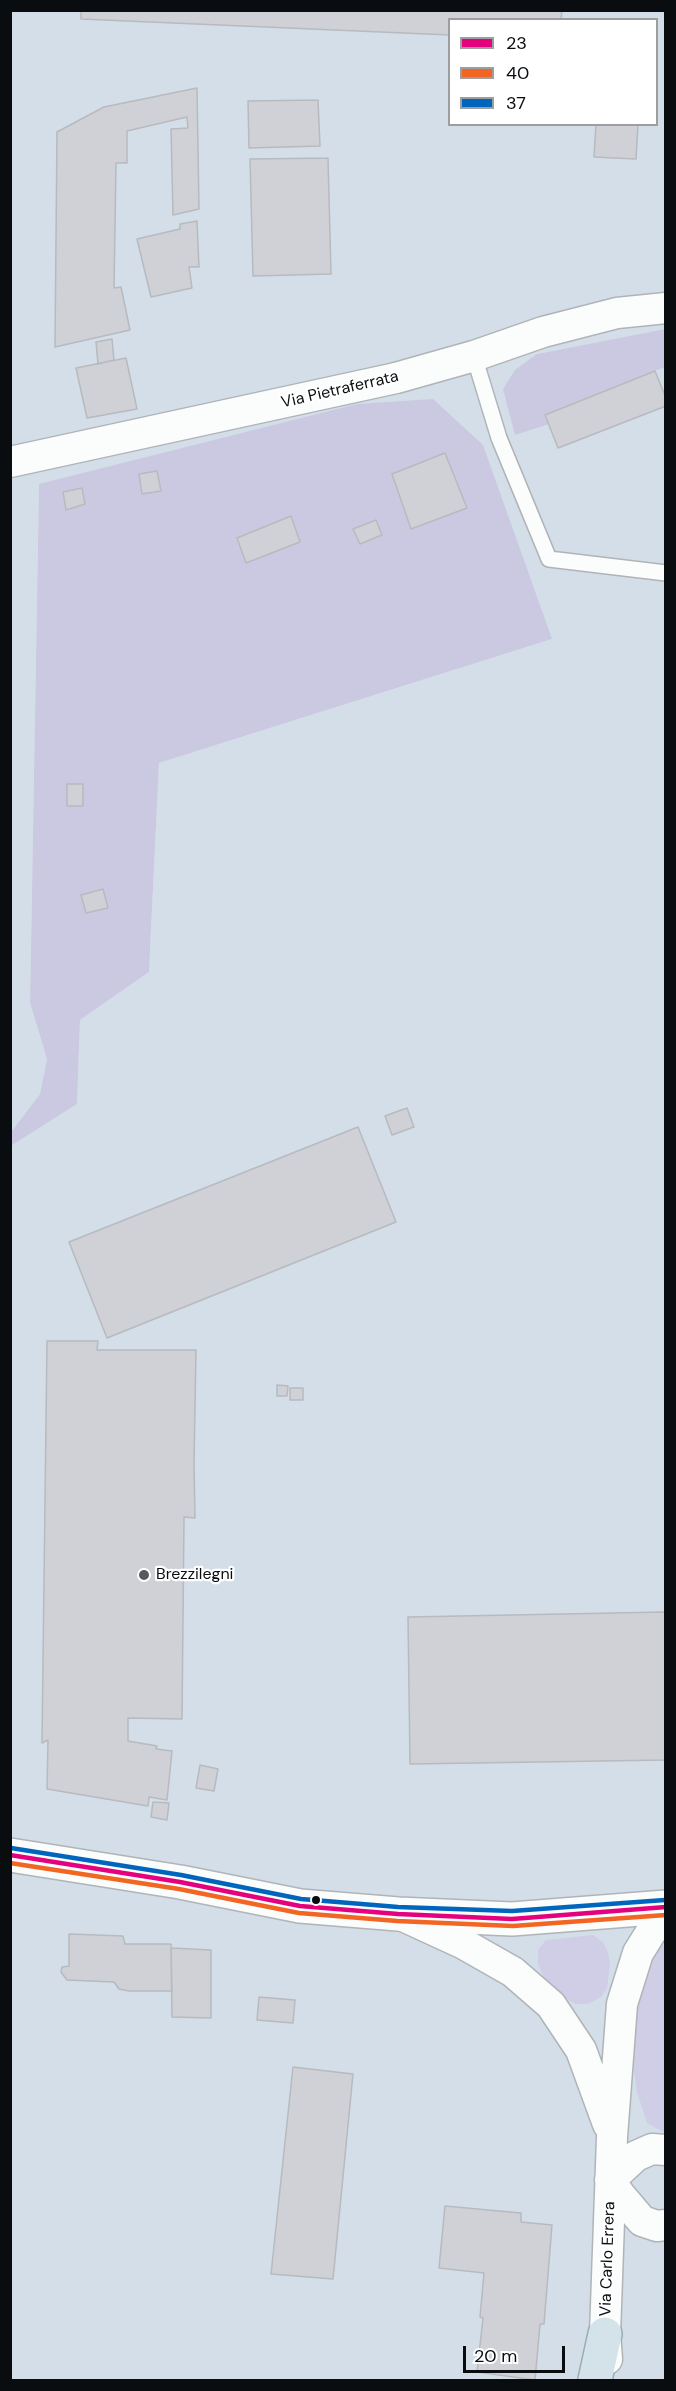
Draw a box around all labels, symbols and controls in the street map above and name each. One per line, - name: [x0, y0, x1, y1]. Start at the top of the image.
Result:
- legend: [448, 18, 658, 126]
- text: 23: [506, 31, 527, 55]
- text: 40: [506, 61, 529, 85]
- text: 37: [506, 91, 526, 115]
- street label: Via Pietraferrata: [279, 367, 401, 413]
- place label: Brezzilegni: [156, 1565, 233, 1585]
- marker: Brezzilegni: [137, 1568, 151, 1582]
- unlabelled marker: [310, 1894, 322, 1906]
- street label: Via Carlo Errera: [596, 2201, 620, 2317]
- scale bar: [466, 2334, 568, 2372]
- text: 20 m: [474, 2344, 517, 2368]

